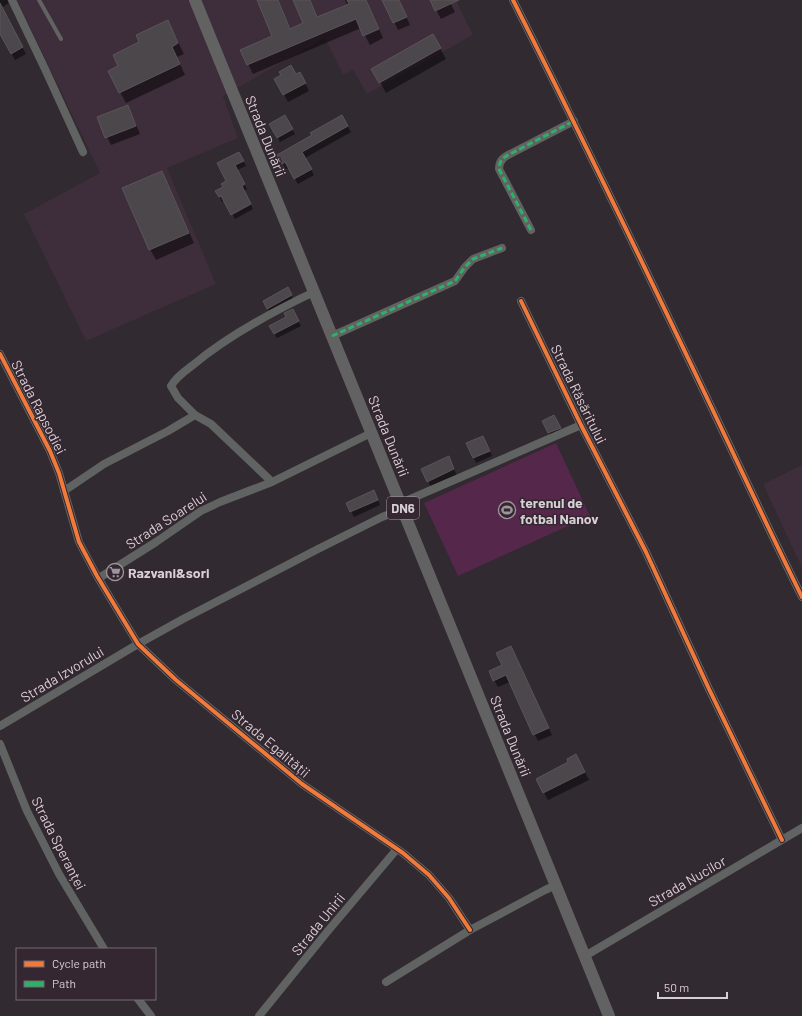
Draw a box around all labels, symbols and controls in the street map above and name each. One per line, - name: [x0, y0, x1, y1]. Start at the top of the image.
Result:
- street label: Strada Dunării: [242, 93, 290, 179]
- street label: Strada Răsăritului: [548, 342, 610, 446]
- street label: Strada Rapsodiei: [8, 357, 70, 457]
- street label: Strada Dunării: [365, 393, 413, 479]
- street label: Strada Soarelui: [122, 488, 210, 552]
- place label: terenul de fotbal Nanov: [520, 494, 598, 527]
- road number: DN6: [387, 497, 419, 519]
- sports icon: terenul de fotbal Nanov: [497, 500, 517, 520]
- supermarket icon: Razvani&sori: [105, 562, 125, 582]
- place label: Razvani&sori: [128, 564, 210, 581]
- street label: Strada Izvorului: [17, 643, 107, 705]
- street label: Strada Dunării: [487, 693, 535, 779]
- street label: Strada Egalității: [228, 705, 314, 781]
- street label: Strada Speranței: [28, 794, 90, 892]
- street label: Strada Nucilor: [645, 852, 729, 910]
- street label: Strada Unirii: [288, 889, 348, 959]
- legend: [16, 948, 156, 1000]
- text: Cycle path: [52, 956, 106, 970]
- scale bar: [658, 974, 727, 1000]
- text: Path: [52, 976, 76, 990]
- text: 50 m: [664, 980, 689, 994]

